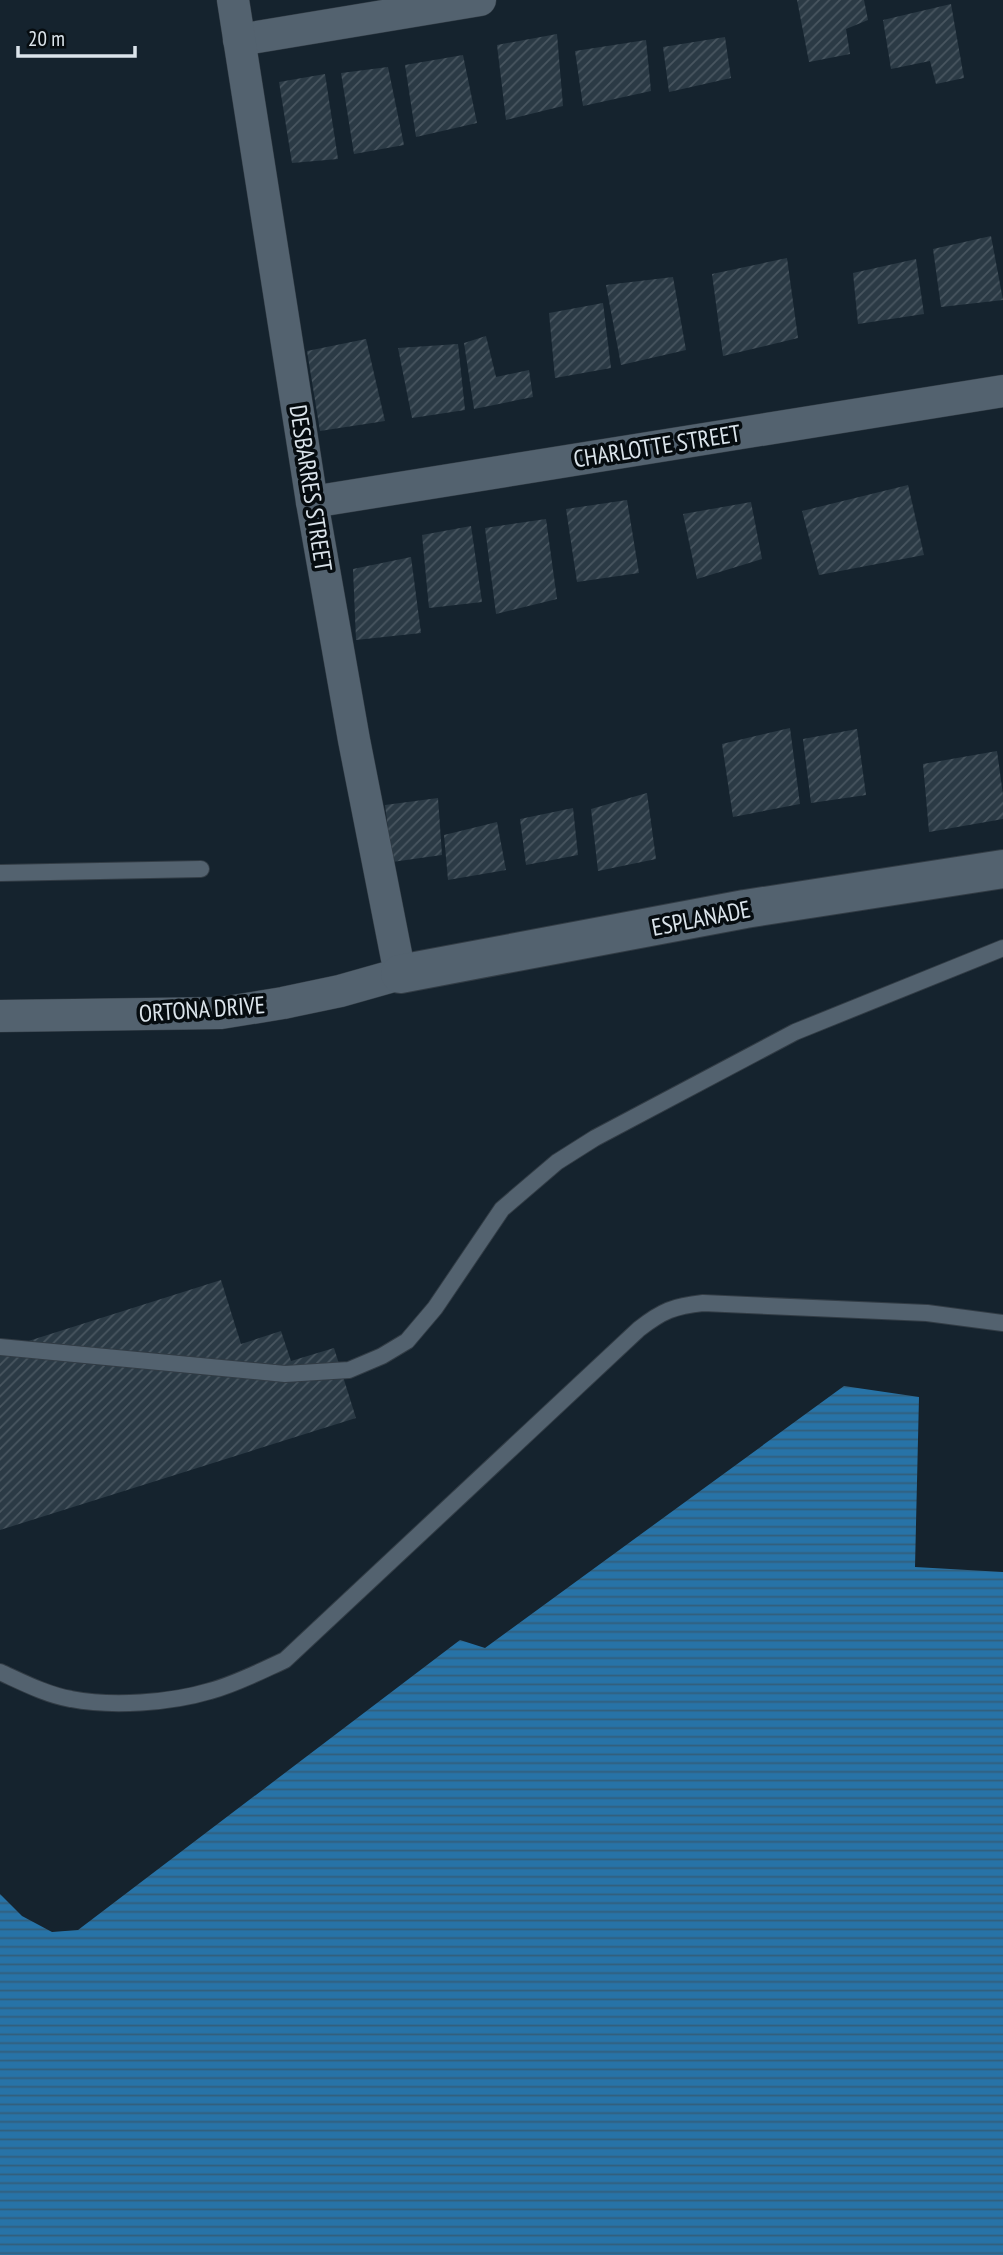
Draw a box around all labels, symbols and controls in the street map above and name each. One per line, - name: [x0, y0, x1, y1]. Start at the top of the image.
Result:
- scale bar: [18, 14, 135, 58]
- text: 20 m: [28, 25, 65, 52]
- street label: DESBARRES STREET: [283, 402, 340, 574]
- street label: CHARLOTTE STREET: [571, 417, 743, 475]
- street label: ESPLANADE: [649, 893, 753, 943]
- street label: ORTONA DRIVE: [138, 989, 266, 1029]

